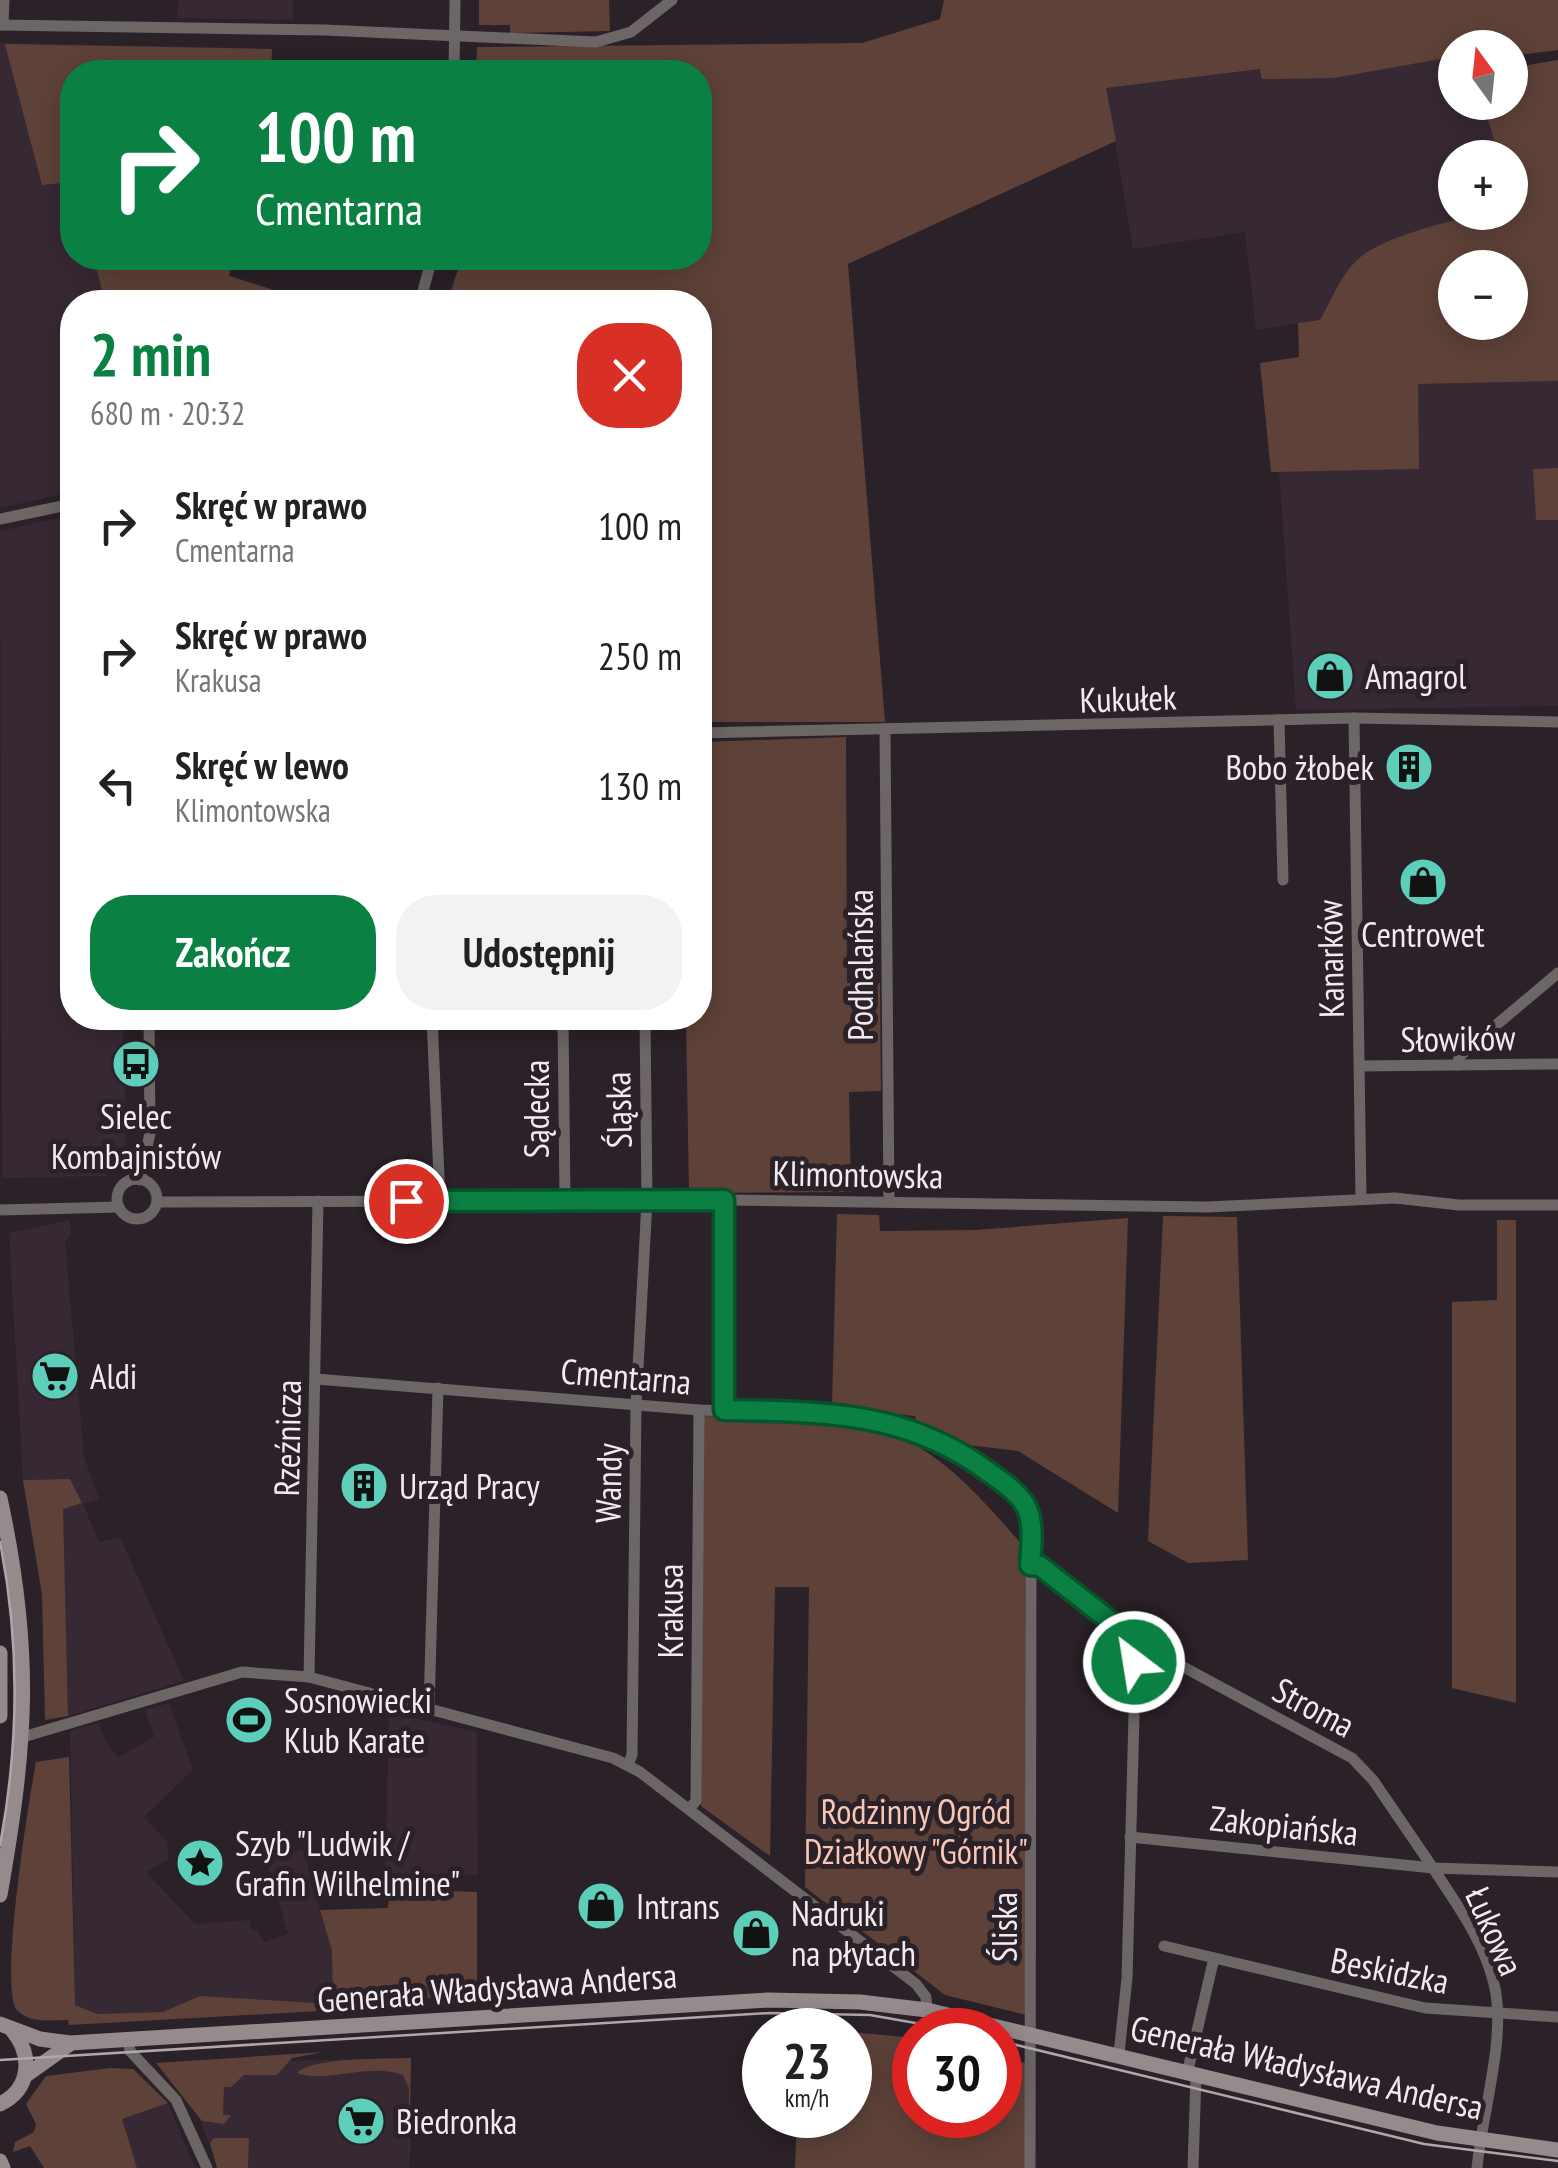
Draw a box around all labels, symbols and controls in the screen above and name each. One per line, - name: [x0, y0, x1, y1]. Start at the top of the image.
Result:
- north arrow: [1438, 30, 1528, 120]
- map controls: [1438, 30, 1528, 340]
- text: 100 m: [255, 91, 416, 181]
- icon: right: [90, 100, 220, 230]
- button: +: [1438, 140, 1528, 230]
- text: Cmentarna: [255, 179, 423, 237]
- button: −: [1438, 250, 1528, 340]
- text: 2 min: [90, 315, 211, 393]
- button: close: [577, 323, 682, 428]
- text: 680 m · 20:32: [90, 392, 245, 434]
- text: Skręć w prawo: [175, 480, 367, 529]
- icon: right: [90, 498, 145, 553]
- text: 100 m: [598, 501, 682, 550]
- text: Cmentarna: [175, 529, 295, 571]
- text: Skręć w prawo: [175, 610, 367, 659]
- icon: right: [90, 628, 145, 683]
- text: 250 m: [598, 631, 682, 680]
- shop icon: Amagrol: [1304, 650, 1356, 702]
- place label: Amagrol: [1365, 653, 1466, 699]
- text: Krakusa: [175, 659, 262, 701]
- street label: Kukułek: [1079, 673, 1178, 723]
- text: Skręć w lewo: [175, 740, 349, 789]
- building icon: Bobo żłobek: [1383, 741, 1435, 793]
- place label: Bobo żłobek: [1226, 744, 1374, 790]
- icon: left: [90, 758, 145, 813]
- text: 130 m: [598, 761, 682, 810]
- text: Klimontowska: [175, 789, 331, 831]
- shop icon: Centrowet: [1397, 856, 1449, 908]
- street label: Podhalańska: [837, 889, 883, 1041]
- button: Zakończ: [90, 895, 376, 1010]
- button: Udostępnij: [396, 895, 682, 1010]
- street label: Kanarków: [1306, 899, 1354, 1018]
- place label: Centrowet: [1361, 911, 1485, 957]
- street label: Słowików: [1400, 1014, 1516, 1062]
- bus stop icon: Sielec Kombajnistów: [110, 1038, 162, 1090]
- street label: Sądecka: [513, 1060, 559, 1158]
- street label: Śląska: [594, 1071, 642, 1149]
- place label: Sielec Kombajnistów: [51, 1093, 221, 1179]
- street label: Klimontowska: [772, 1150, 944, 1198]
- pin: [364, 1159, 449, 1244]
- icon: arrive: [379, 1174, 434, 1229]
- street label: Cmentarna: [559, 1347, 693, 1405]
- supermarket icon: Aldi: [29, 1350, 81, 1402]
- place label: Aldi: [90, 1353, 137, 1399]
- street label: Rzeźnicza: [263, 1379, 311, 1497]
- street label: Wandy: [584, 1442, 632, 1523]
- building icon: Urząd Pracy: [338, 1460, 390, 1512]
- place label: Urząd Pracy: [399, 1463, 541, 1509]
- street label: Krakusa: [647, 1564, 693, 1658]
- position arrow: [1082, 1610, 1186, 1714]
- street label: Stroma: [1265, 1666, 1363, 1748]
- place label: Sosnowiecki Klub Karate: [284, 1677, 432, 1763]
- sports icon: Sosnowiecki Klub Karate: [223, 1694, 275, 1746]
- park label: Rodzinny Ogród Działkowy "Górnik": [804, 1788, 1028, 1874]
- street label: Zakopiańska: [1208, 1794, 1360, 1856]
- place label: Szyb "Ludwik / Grafin Wilhelmine": [235, 1820, 460, 1906]
- place icon: Szyb "Ludwik / Grafin Wilhelmine": [174, 1837, 226, 1889]
- shop icon: Intrans: [575, 1880, 627, 1932]
- street label: Łukowa: [1455, 1880, 1535, 1982]
- place label: Intrans: [636, 1883, 720, 1929]
- place label: Nadruki na płytach: [791, 1890, 916, 1976]
- street label: Śliska: [981, 1892, 1027, 1962]
- shop icon: Nadruki na płytach: [730, 1907, 782, 1959]
- street label: Beskidzka: [1327, 1936, 1453, 2004]
- street label: Generała Władysława Andersa: [316, 1951, 678, 2023]
- street label: Generała Władysława Andersa: [1126, 2004, 1488, 2130]
- speed limit sign: 30: [892, 2008, 1022, 2138]
- text: 23: [783, 2028, 831, 2093]
- text: km/h: [785, 2082, 829, 2114]
- supermarket icon: Biedronka: [335, 2095, 387, 2147]
- place label: Biedronka: [396, 2098, 517, 2144]

